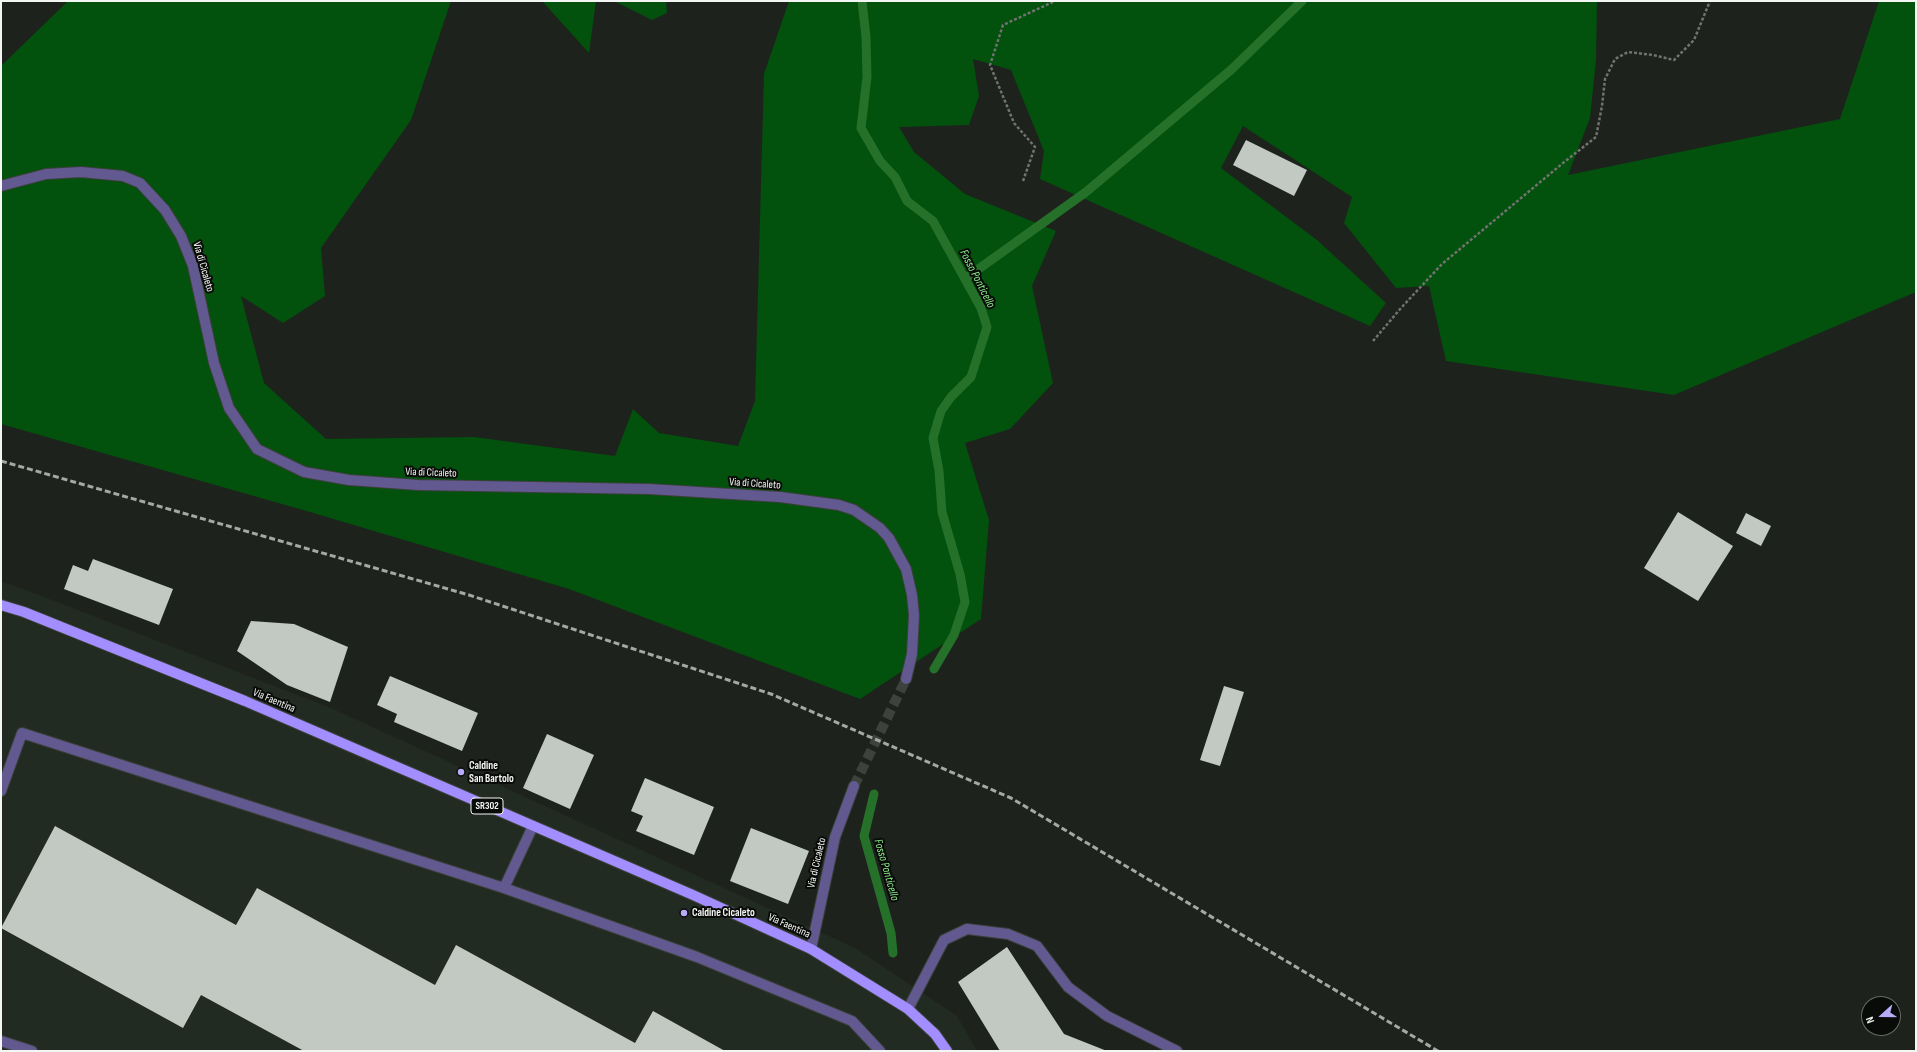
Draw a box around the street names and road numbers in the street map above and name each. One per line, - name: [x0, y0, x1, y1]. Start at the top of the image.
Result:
- street label: Via di Cicaleto: [190, 240, 216, 294]
- street label: Via di Cicaleto: [405, 466, 457, 480]
- street label: Via di Cicaleto: [729, 476, 781, 492]
- street label: Via Faentina: [251, 686, 297, 716]
- road number: SR302: [471, 798, 503, 814]
- street label: Via di Cicaleto: [805, 836, 829, 890]
- street label: Via Faentina: [766, 911, 812, 941]

